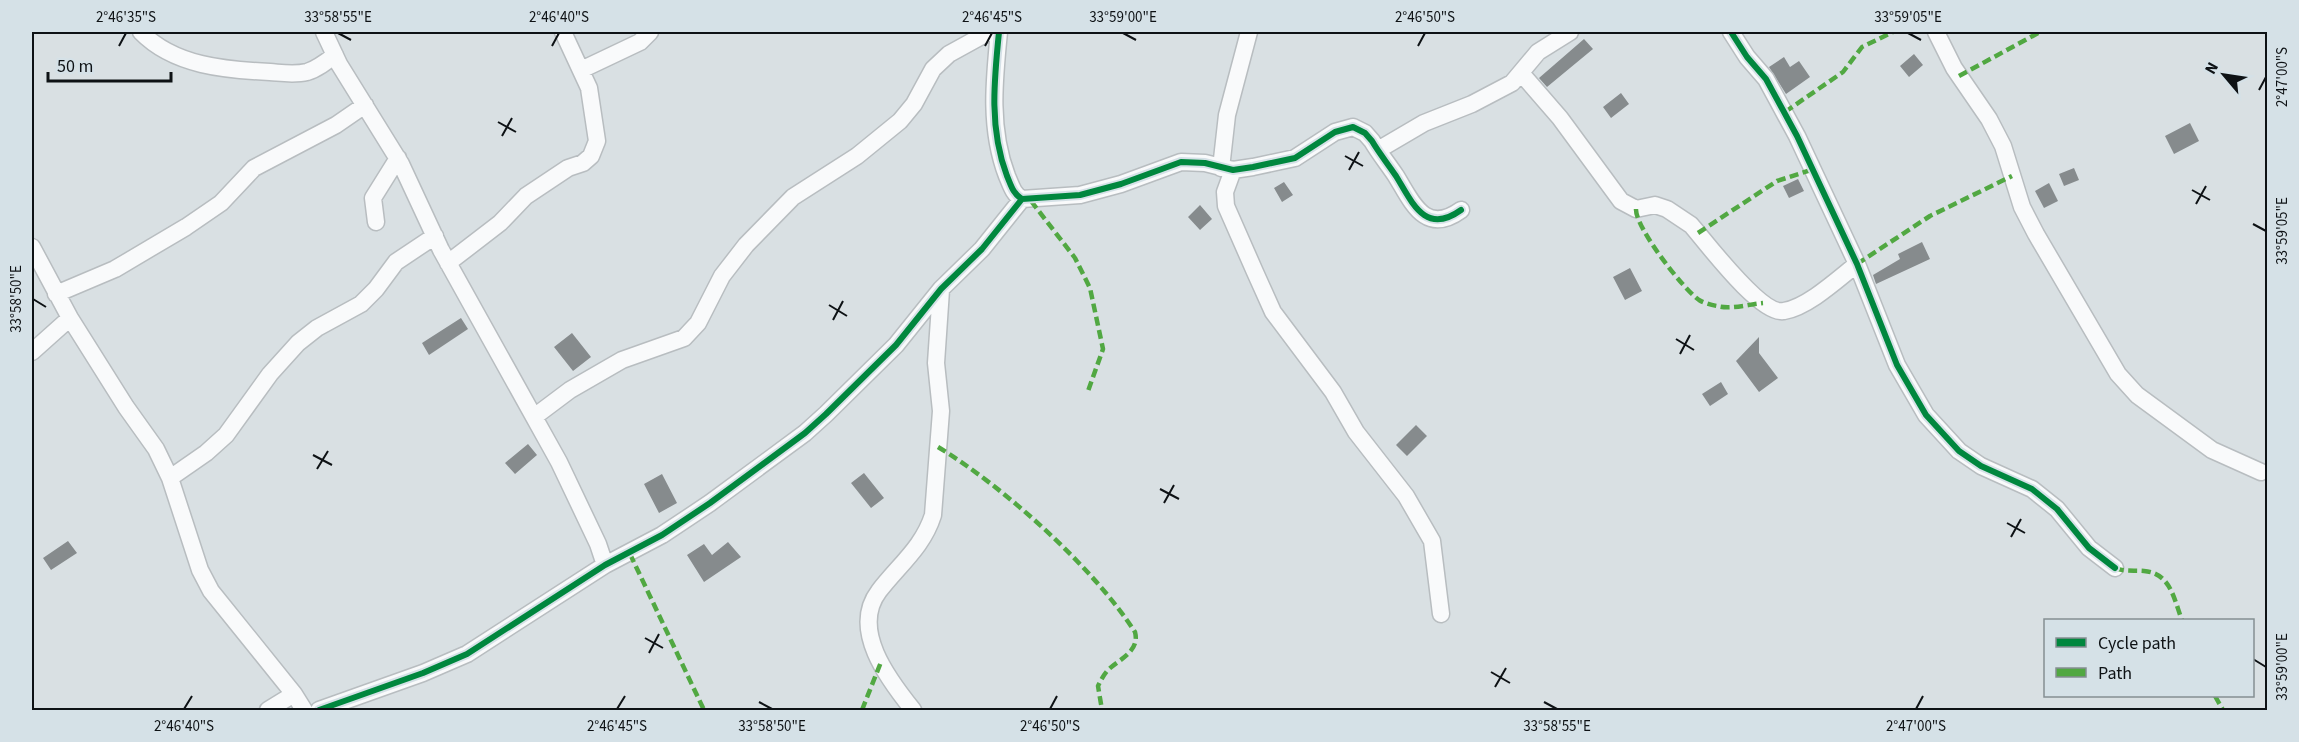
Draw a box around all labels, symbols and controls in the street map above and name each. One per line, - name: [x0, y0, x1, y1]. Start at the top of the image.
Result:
- text: 2°46'35"S: [96, 7, 156, 28]
- text: 33°58'55"E: [304, 7, 372, 28]
- text: 2°46'40"S: [529, 7, 589, 28]
- text: 2°46'45"S: [962, 7, 1022, 28]
- text: 33°59'00"E: [1089, 7, 1157, 28]
- text: 2°46'50"S: [1395, 7, 1455, 28]
- text: 33°59'05"E: [1874, 7, 1942, 28]
- scale bar: [48, 45, 171, 83]
- north arrow: [2194, 45, 2254, 105]
- text: 2°47'00"S: [2272, 47, 2293, 107]
- text: 50 m: [57, 54, 93, 79]
- text: N: [2200, 58, 2224, 78]
- text: 33°59'05"E: [2272, 197, 2293, 265]
- text: 33°58'50"E: [6, 265, 27, 333]
- legend: [2044, 619, 2254, 697]
- text: Cycle path: [2098, 631, 2176, 656]
- text: 33°59'00"E: [2272, 633, 2293, 701]
- text: Path: [2098, 661, 2132, 686]
- text: 2°46'40"S: [154, 716, 214, 737]
- text: 2°46'45"S: [587, 716, 647, 737]
- text: 33°58'50"E: [738, 716, 806, 737]
- text: 2°46'50"S: [1020, 716, 1080, 737]
- text: 33°58'55"E: [1523, 716, 1591, 737]
- text: 2°47'00"S: [1886, 716, 1946, 737]

